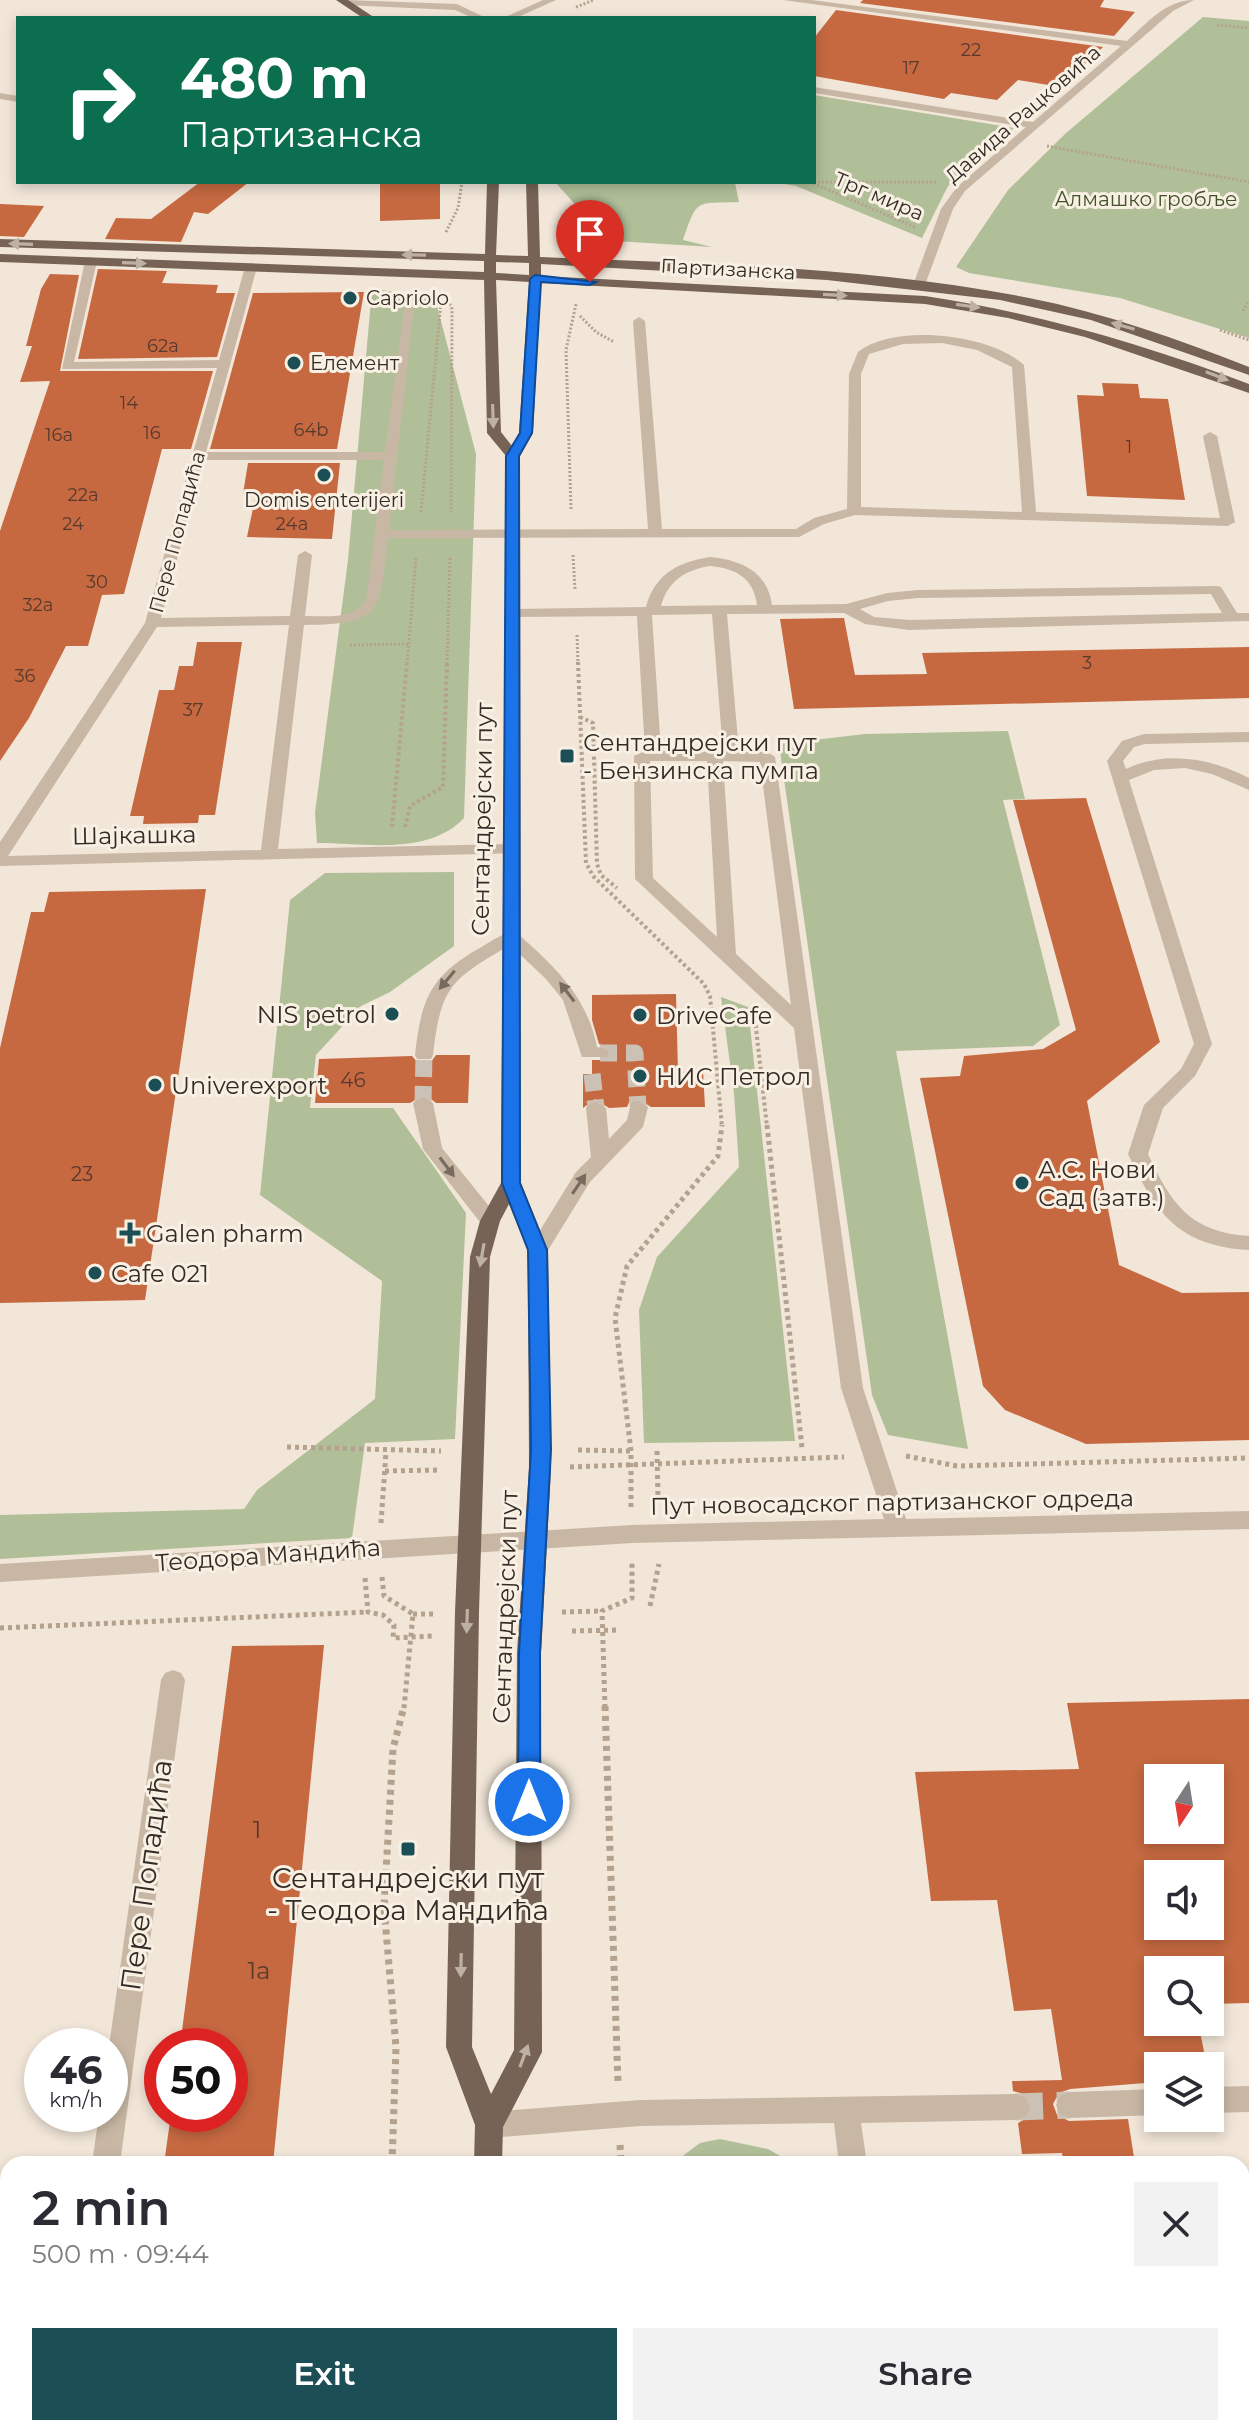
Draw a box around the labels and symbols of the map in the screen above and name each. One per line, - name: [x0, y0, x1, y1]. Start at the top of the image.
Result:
- house number: 22: [961, 39, 981, 61]
- street label: Давида Рацковића: [941, 40, 1105, 188]
- house number: 17: [902, 57, 920, 79]
- street label: Трг мира: [831, 166, 927, 226]
- park label: Алмашко гробље: [1055, 187, 1237, 211]
- pin: [556, 200, 624, 282]
- one-way arrow: [8, 238, 33, 251]
- one-way arrow: [401, 248, 426, 261]
- street label: Партизанска: [660, 253, 796, 285]
- one-way arrow: [122, 256, 147, 269]
- place label: Capriolo: [366, 286, 449, 310]
- marker: Capriolo: [341, 289, 359, 307]
- one-way arrow: [823, 289, 848, 302]
- one-way arrow: [955, 300, 980, 313]
- one-way arrow: [1110, 319, 1134, 332]
- house number: 62a: [147, 335, 179, 357]
- place label: Елемент: [310, 351, 400, 375]
- marker: Елемент: [285, 354, 303, 372]
- one-way arrow: [1205, 370, 1229, 383]
- house number: 14: [120, 392, 138, 414]
- one-way arrow: [487, 404, 500, 429]
- house number: 64b: [293, 419, 329, 441]
- house number: 16: [143, 422, 161, 444]
- house number: 16a: [45, 424, 73, 446]
- house number: 1: [1126, 436, 1132, 458]
- street label: Пере Попадића: [144, 449, 210, 615]
- marker: Domis enterijeri: [315, 466, 333, 484]
- house number: 22a: [67, 484, 99, 506]
- place label: Domis enterijeri: [244, 488, 404, 512]
- house number: 24: [62, 513, 84, 535]
- house number: 24a: [276, 513, 308, 535]
- house number: 30: [86, 571, 108, 593]
- house number: 32a: [23, 594, 53, 616]
- house number: 3: [1082, 652, 1092, 674]
- house number: 36: [14, 665, 36, 687]
- house number: 37: [183, 699, 203, 721]
- street label: Сентандрејски пут: [465, 701, 499, 936]
- place label: Сентандрејски пут - Бензинска пумпа: [583, 728, 819, 785]
- marker: Сентандрејски пут - Бензинска пумпа: [558, 747, 576, 765]
- street label: Шајкашка: [72, 819, 196, 851]
- one-way arrow: [439, 969, 456, 989]
- one-way arrow: [559, 982, 575, 1002]
- place label: NIS petrol: [257, 1000, 376, 1029]
- place label: DriveCafe: [656, 1001, 772, 1030]
- marker: NIS petrol: [383, 1005, 401, 1023]
- marker: DriveCafe: [631, 1006, 649, 1024]
- place label: НИС Петрол: [656, 1062, 811, 1091]
- marker: НИС Петрол: [631, 1067, 649, 1085]
- house number: 46: [340, 1068, 366, 1092]
- place label: Univerexport: [171, 1071, 327, 1100]
- marker: Univerexport: [146, 1076, 164, 1094]
- place label: А.С. Нови Сад (затв.): [1038, 1155, 1165, 1212]
- one-way arrow: [438, 1157, 454, 1177]
- house number: 23: [71, 1162, 93, 1186]
- one-way arrow: [571, 1174, 586, 1195]
- marker: А.С. Нови Сад (затв.): [1013, 1174, 1031, 1192]
- place label: Galen pharm: [146, 1219, 304, 1248]
- marker: Galen pharm: [121, 1224, 139, 1242]
- one-way arrow: [475, 1243, 487, 1268]
- place label: Cafe 021: [111, 1259, 209, 1288]
- marker: Cafe 021: [86, 1264, 104, 1282]
- street label: Пут новосадског партизанског одреда: [650, 1483, 1134, 1521]
- street label: Сентандрејски пут: [486, 1489, 524, 1724]
- street label: Теодора Мандића: [154, 1533, 382, 1577]
- one-way arrow: [460, 1609, 473, 1634]
- street label: Пере Попадића: [113, 1757, 179, 1993]
- position arrow: [487, 1760, 571, 1844]
- north arrow: [1144, 1764, 1224, 1844]
- house number: 1: [253, 1815, 261, 1844]
- marker: Сентандрејски пут - Теодора Мандића: [399, 1840, 417, 1858]
- place label: Сентандрејски пут - Теодора Мандића: [267, 1861, 549, 1927]
- one-way arrow: [455, 1953, 467, 1978]
- house number: 1a: [248, 1956, 270, 1985]
- speed limit sign: 50: [144, 2028, 248, 2132]
- one-way arrow: [518, 2044, 530, 2068]

